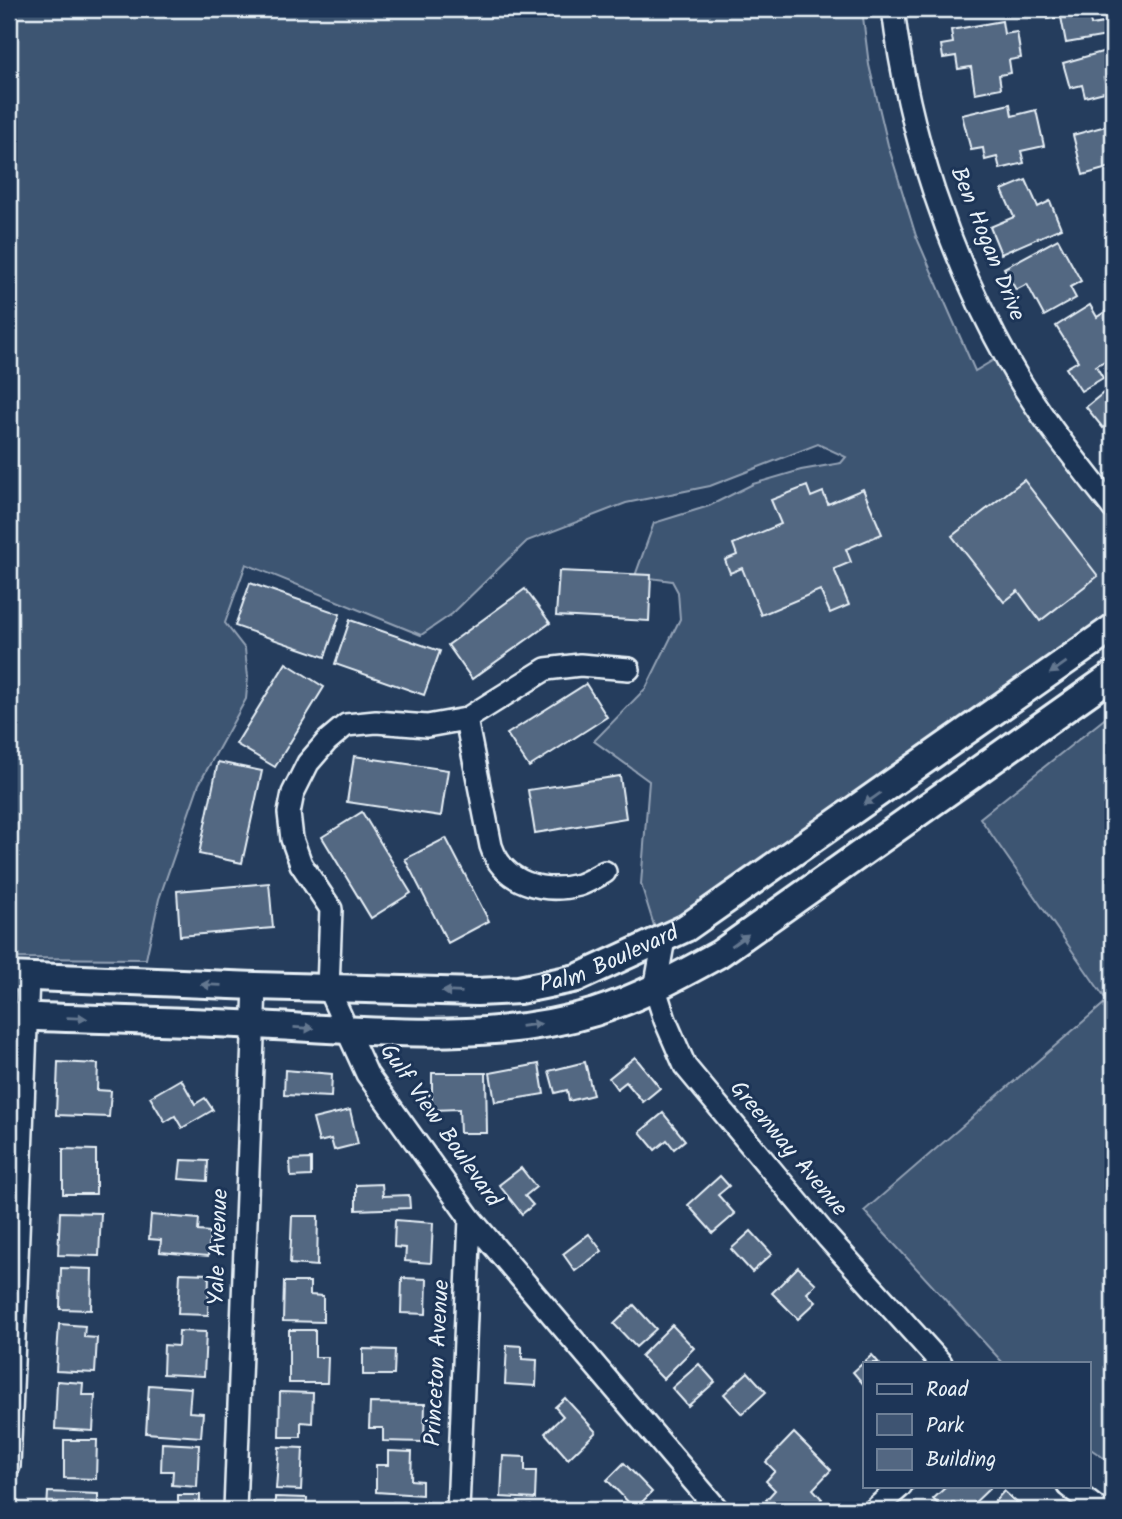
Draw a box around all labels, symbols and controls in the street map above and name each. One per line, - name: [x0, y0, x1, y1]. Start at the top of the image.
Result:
- street label: Ben Hogan Drive: [940, 161, 1034, 327]
- one-way arrow: [1049, 661, 1067, 675]
- one-way arrow: [863, 792, 881, 806]
- street label: Palm Boulevard: [536, 915, 685, 1003]
- one-way arrow: [731, 933, 749, 947]
- one-way arrow: [200, 979, 222, 990]
- one-way arrow: [441, 986, 463, 997]
- one-way arrow: [66, 1013, 88, 1024]
- one-way arrow: [520, 1020, 542, 1031]
- one-way arrow: [293, 1023, 315, 1034]
- street label: Gulf View Boulevard: [370, 1037, 510, 1216]
- street label: Greenway Avenue: [720, 1073, 856, 1225]
- street label: Yale Avenue: [199, 1188, 239, 1306]
- street label: Princeton Avenue: [416, 1279, 460, 1447]
- legend: [863, 1362, 1090, 1488]
- text: Road: [926, 1374, 969, 1407]
- text: Park: [926, 1410, 964, 1443]
- text: Building: [926, 1444, 996, 1477]

